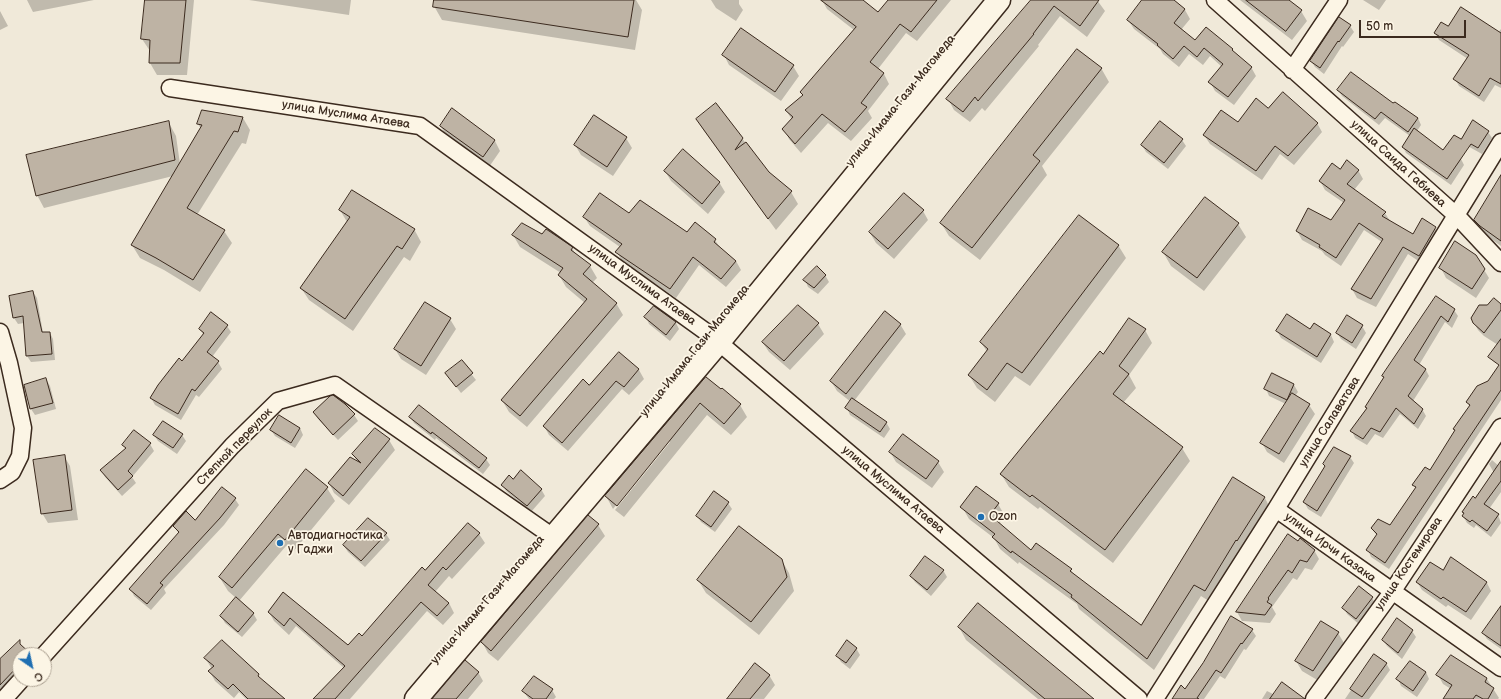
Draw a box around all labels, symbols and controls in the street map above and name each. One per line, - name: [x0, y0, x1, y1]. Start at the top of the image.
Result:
- scale bar: [1361, 12, 1468, 38]
- text: 50 m: [1366, 19, 1393, 34]
- street label: улица Имама Гази-Магомеда: [843, 32, 959, 170]
- street label: улица Муслима Атаева: [281, 98, 411, 132]
- street label: улица Саида Габиева: [1347, 117, 1449, 211]
- street label: улица Муслима Атаева: [585, 241, 699, 329]
- street label: улица Имама Гази-Магомеда: [637, 282, 753, 420]
- street label: улица Салаватова: [1296, 374, 1364, 470]
- street label: Степной переулок: [194, 405, 276, 489]
- street label: улица Муслима Атаева: [839, 443, 947, 537]
- place label: Ozon: [989, 510, 1017, 524]
- street label: улица Ирчи Казака: [1282, 510, 1378, 586]
- marker: Ozon: [976, 512, 986, 522]
- street label: улица Костемирова: [1372, 515, 1446, 613]
- place label: Автодиагностика у Гаджи: [288, 529, 383, 557]
- street label: улица Имама Гази-Магомеда: [428, 533, 548, 667]
- marker: Автодиагностика у Гаджи: [275, 538, 285, 548]
- north arrow: [12, 647, 52, 687]
- text: С: [32, 669, 45, 684]

